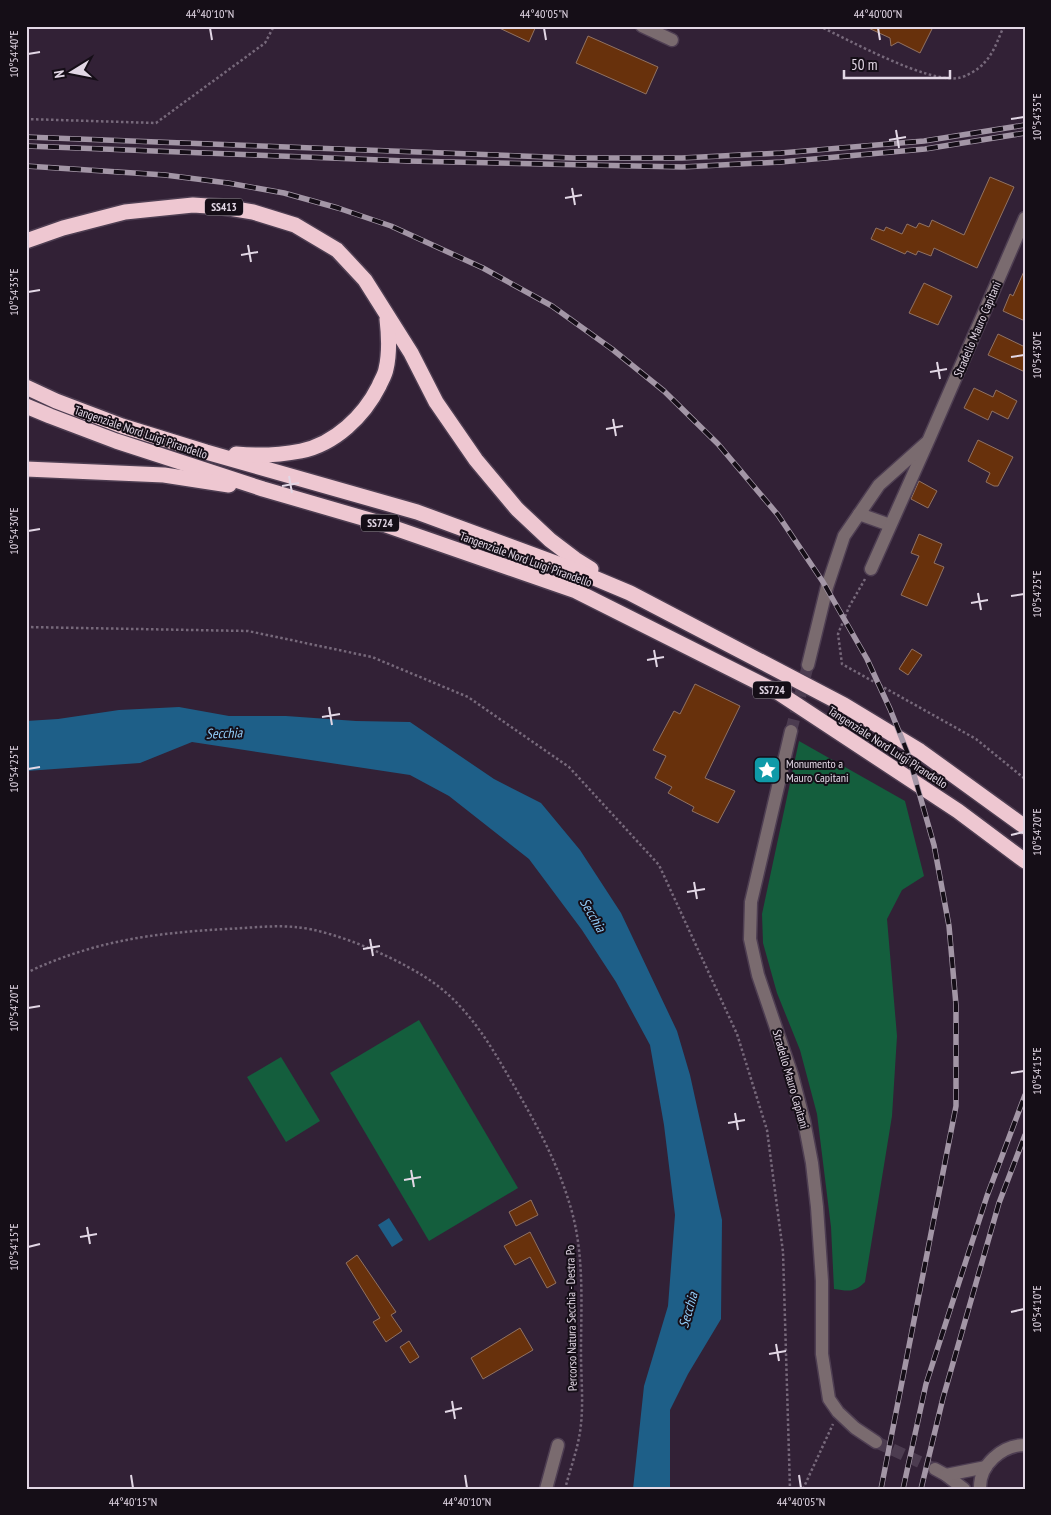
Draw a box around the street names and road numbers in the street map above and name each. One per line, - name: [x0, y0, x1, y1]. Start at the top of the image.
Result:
- road number: SS413: [205, 198, 243, 216]
- street label: Stradello Mauro Capitani: [950, 279, 1004, 379]
- street label: Tangenziale Nord Luigi Pirandello: [72, 402, 210, 462]
- road number: SS724: [361, 514, 399, 532]
- street label: Tangenziale Nord Luigi Pirandello: [458, 528, 594, 590]
- road number: SS724: [753, 682, 791, 698]
- street label: Tangenziale Nord Luigi Pirandello: [825, 703, 951, 791]
- street label: Stradello Mauro Capitani: [770, 1028, 812, 1130]
- street label: Percorso Natura Secchia - Destra Po: [562, 1245, 580, 1391]

